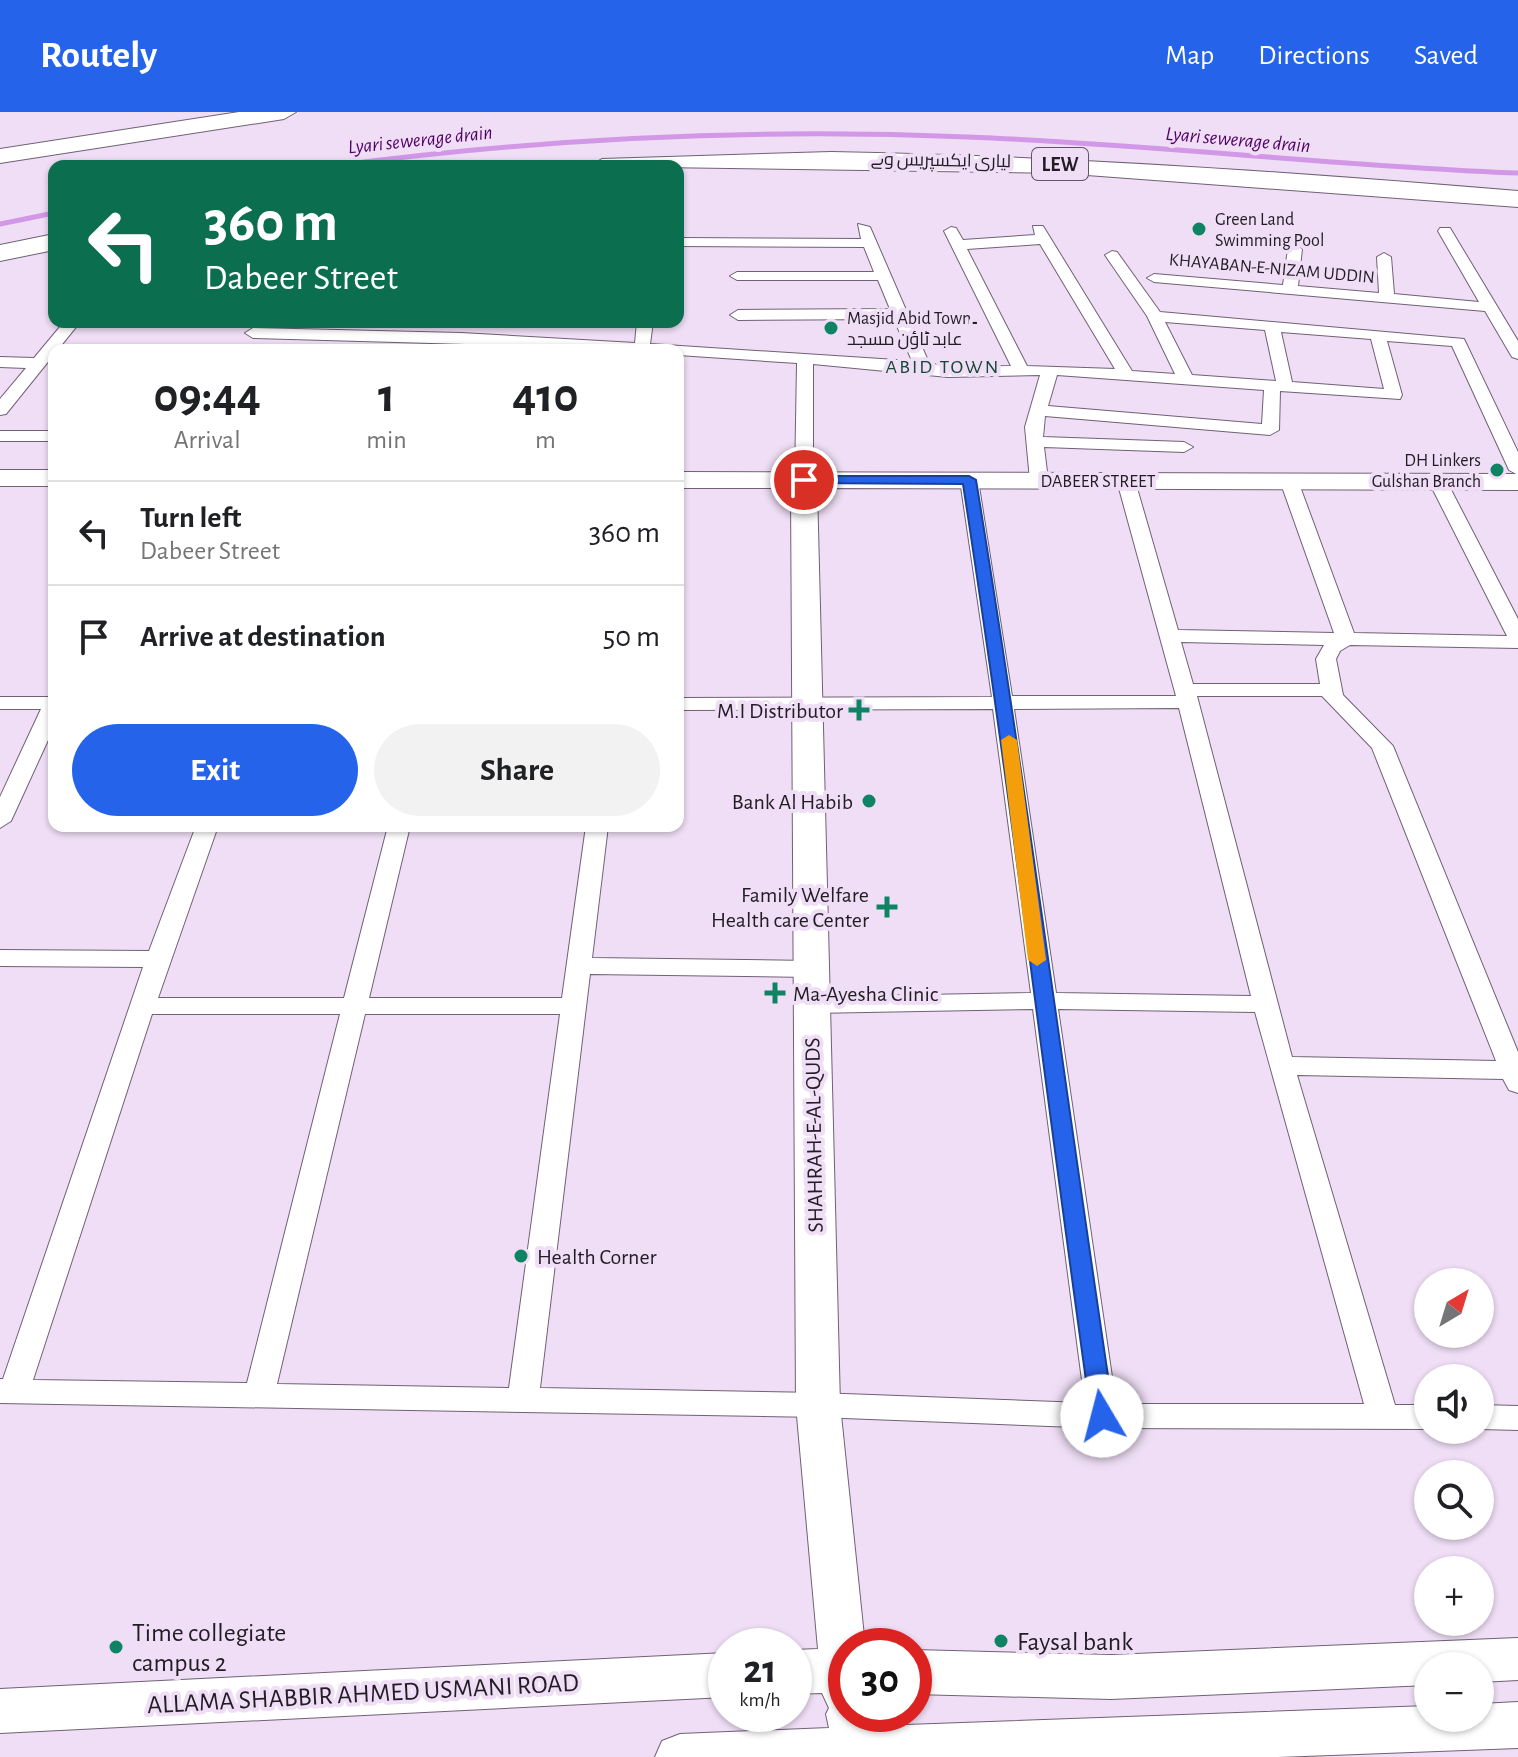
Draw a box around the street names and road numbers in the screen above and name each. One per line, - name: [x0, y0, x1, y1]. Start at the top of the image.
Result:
- road number: LEW: [1032, 148, 1088, 180]
- street label: لیاری ایکسپریس وے: [871, 151, 1011, 173]
- street label: KHAYABAN-E-NIZAM UDDIN: [1168, 251, 1376, 287]
- street label: DABEER STREET: [1041, 473, 1156, 491]
- street label: SHAHRAH-E-AL-QUDS: [801, 1037, 827, 1233]
- street label: ALLAMA SHABBIR AHMED USMANI ROAD: [146, 1670, 580, 1718]

